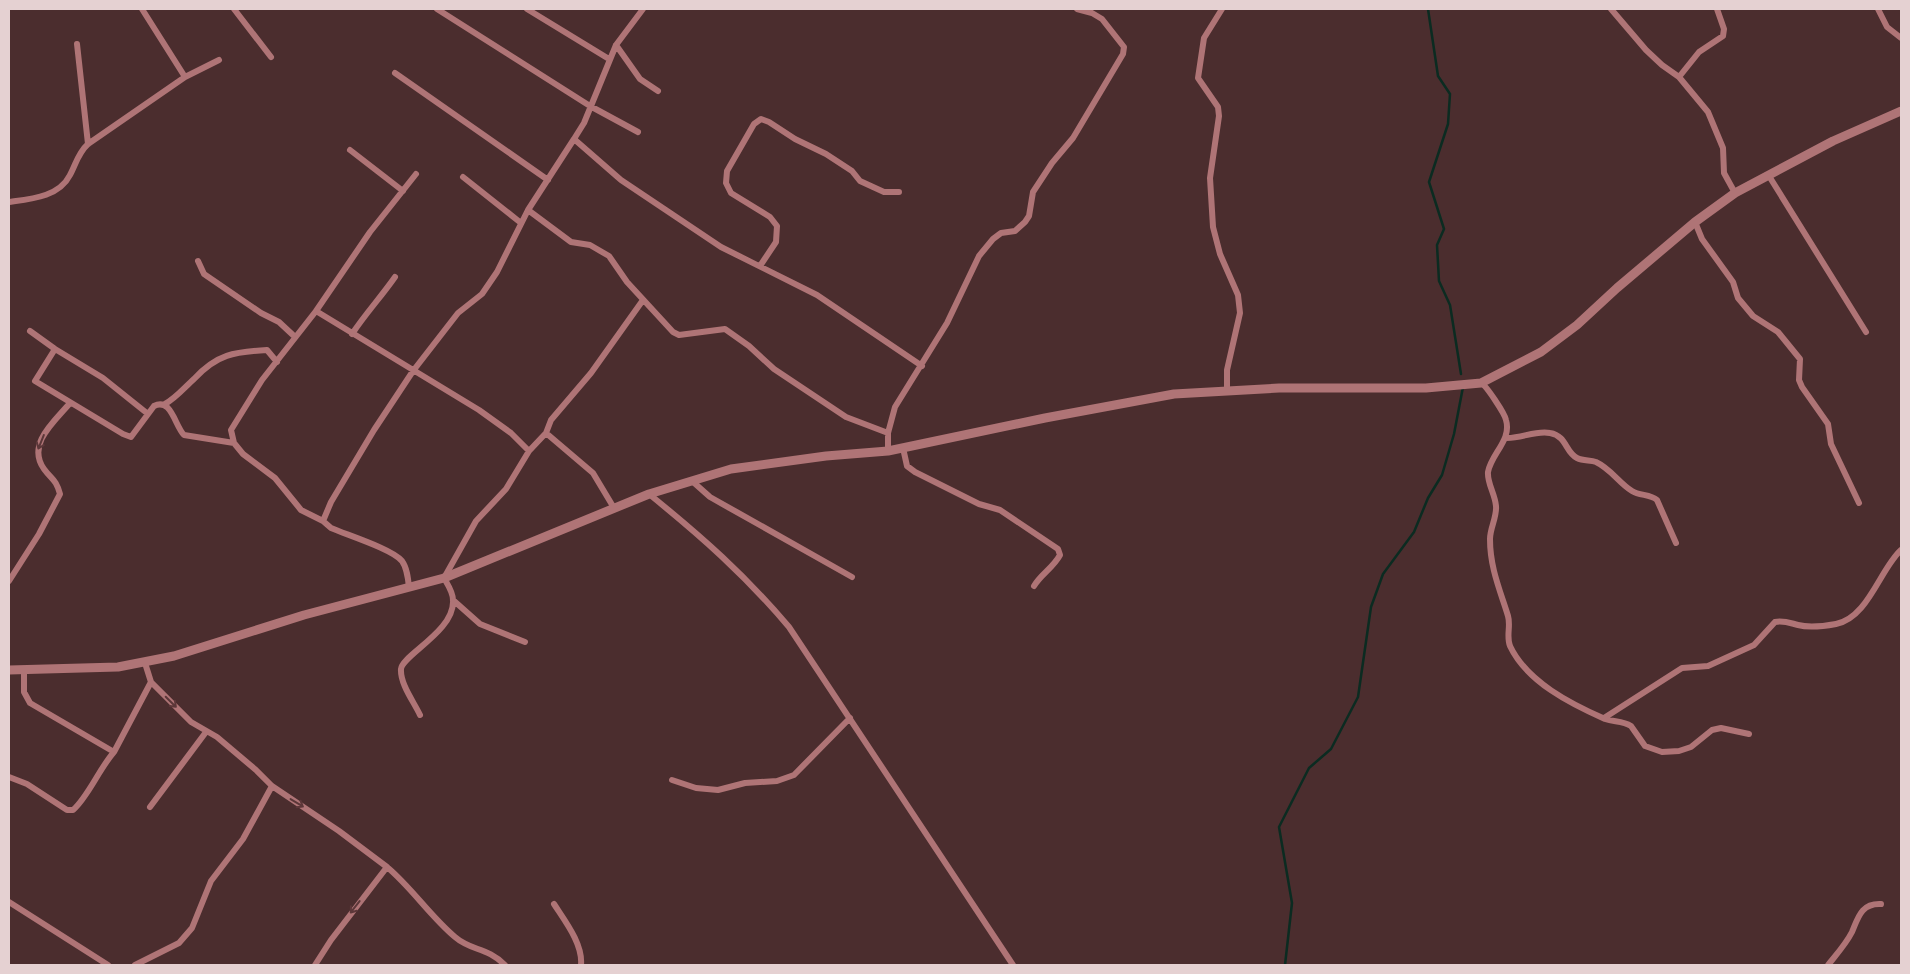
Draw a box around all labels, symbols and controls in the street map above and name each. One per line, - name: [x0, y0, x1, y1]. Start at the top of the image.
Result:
- one-way arrow: [36, 434, 45, 449]
- one-way arrow: [165, 696, 177, 708]
- one-way arrow: [289, 799, 303, 809]
- one-way arrow: [350, 900, 361, 913]

